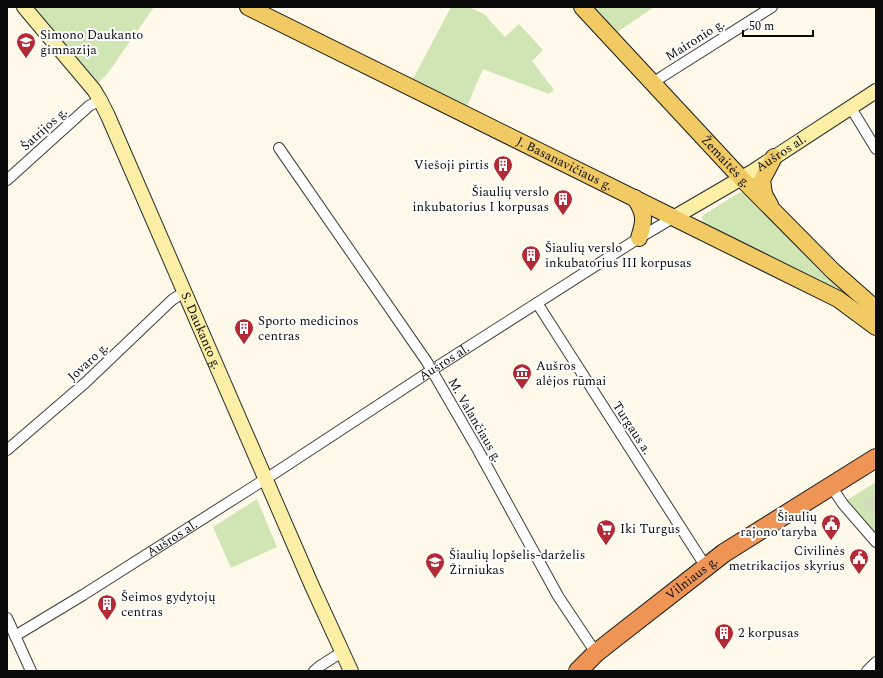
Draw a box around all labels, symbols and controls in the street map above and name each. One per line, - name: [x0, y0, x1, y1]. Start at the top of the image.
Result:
- scale bar: [743, 12, 813, 38]
- street label: Maironio g.: [661, 14, 729, 66]
- text: 50 m: [749, 17, 774, 36]
- place label: Simono Daukanto gimnazija: [40, 25, 143, 60]
- school or university icon: Simono Daukanto gimnazija: [15, 31, 37, 59]
- street label: Šatrijos g.: [16, 102, 72, 156]
- street label: Aušros al.: [752, 129, 810, 177]
- street label: J. Basanavičiaus g.: [513, 131, 616, 196]
- street label: Žemaitės g.: [696, 131, 755, 192]
- building icon: Viešoji pirtis: [492, 154, 514, 182]
- place label: Viešoji pirtis: [414, 155, 489, 175]
- place label: Šiaulių verslo inkubatorius I korpusas: [412, 182, 549, 217]
- building icon: Šiaulių verslo inkubatorius I korpusas: [552, 188, 574, 216]
- place label: Šiaulių verslo inkubatorius III korpusas: [545, 238, 692, 273]
- building icon: Šiaulių verslo inkubatorius III korpusas: [520, 244, 542, 272]
- street label: S. Daukanto g.: [175, 289, 227, 372]
- place label: Sporto medicinos centras: [258, 311, 359, 346]
- building icon: Sporto medicinos centras: [233, 317, 255, 345]
- street label: Jovaro g.: [63, 338, 113, 386]
- street label: Aušros al.: [415, 339, 473, 386]
- place label: Aušros alėjos rūmai: [536, 356, 606, 391]
- museum icon: Aušros alėjos rūmai: [511, 362, 533, 390]
- street label: M. Valančiaus g.: [443, 374, 507, 466]
- street label: Turgaus a.: [607, 397, 657, 459]
- place label: Šiaulių rajono taryba: [740, 507, 818, 542]
- public building icon: Šiaulių rajono taryba: [820, 513, 842, 541]
- street label: Aušros al.: [143, 515, 201, 562]
- supermarket icon: Iki Turgus: [595, 518, 617, 546]
- place label: Iki Turgus: [620, 519, 680, 539]
- place label: Civilinės metrikacijos skyrius: [729, 541, 845, 576]
- place label: Šiaulių lopšelis-darželis Žirniukas: [449, 545, 585, 580]
- public building icon: Civilinės metrikacijos skyrius: [848, 547, 870, 575]
- school or university icon: Šiaulių lopšelis-darželis Žirniukas: [424, 551, 446, 579]
- street label: Vilniaus g.: [661, 551, 722, 605]
- place label: Šeimos gydytojų centras: [121, 587, 215, 622]
- building icon: Šeimos gydytojų centras: [96, 593, 118, 621]
- building icon: 2 korpusas: [713, 622, 735, 650]
- place label: 2 korpusas: [738, 623, 799, 643]

